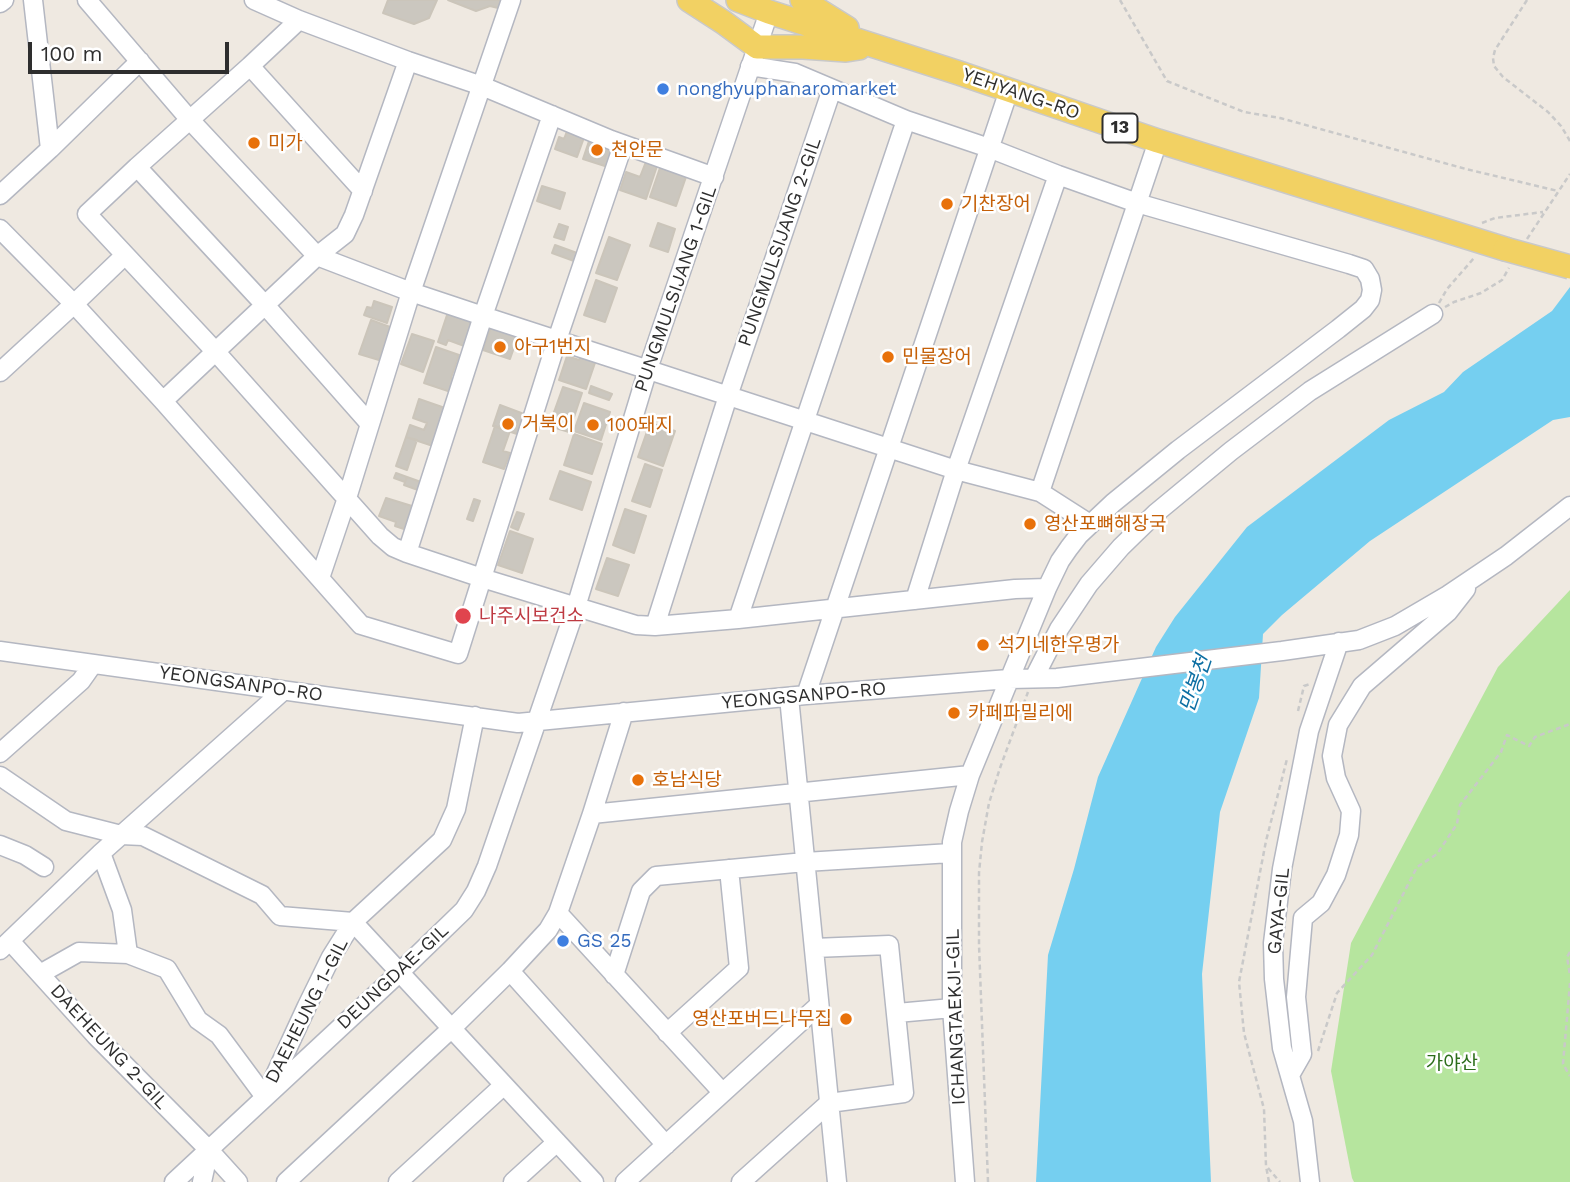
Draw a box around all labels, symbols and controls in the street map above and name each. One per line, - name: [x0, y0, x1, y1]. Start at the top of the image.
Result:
- scale bar: [32, 28, 233, 72]
- text: 100 m: [41, 41, 103, 66]
- street label: YEHYANG-RO: [959, 63, 1083, 125]
- place label: nonghyuphanaromarket: [677, 78, 897, 100]
- marker: nonghyuphanaromarket: [655, 81, 671, 97]
- road number: 13: [1102, 113, 1138, 142]
- place label: 미가: [268, 132, 303, 154]
- street label: PUNGMULSIJANG 2-GIL: [733, 134, 827, 350]
- marker: 미가: [246, 135, 262, 151]
- place label: 천안문: [611, 139, 663, 161]
- marker: 천안문: [589, 142, 605, 158]
- street label: PUNGMULSIJANG 1-GIL: [630, 183, 722, 395]
- place label: 기찬장어: [961, 193, 1031, 215]
- marker: 기찬장어: [939, 196, 955, 212]
- place label: 아구1번지: [514, 336, 591, 358]
- marker: 아구1번지: [492, 339, 508, 355]
- place label: 민물장어: [902, 346, 972, 368]
- marker: 민물장어: [880, 349, 896, 365]
- place label: 거북이: [522, 413, 574, 435]
- place label: 100돼지: [607, 414, 673, 436]
- marker: 거북이: [500, 416, 516, 432]
- marker: 100돼지: [585, 417, 601, 433]
- place label: 영산포뼈해장국: [1044, 513, 1166, 535]
- marker: 영산포뼈해장국: [1022, 516, 1038, 532]
- place label: 나주시보건소: [479, 605, 584, 627]
- marker: 나주시보건소: [453, 606, 473, 626]
- place label: 석기네한우명가: [997, 634, 1119, 656]
- marker: 석기네한우명가: [975, 637, 991, 653]
- water label: 만봉천: [1175, 652, 1217, 716]
- street label: YEONGSANPO-RO: [158, 661, 324, 707]
- street label: YEONGSANPO-RO: [721, 677, 887, 715]
- place label: 카페파밀리에: [968, 702, 1073, 724]
- marker: 카페파밀리에: [946, 705, 962, 721]
- place label: 호남식당: [652, 769, 722, 791]
- marker: 호남식당: [630, 772, 646, 788]
- street label: GAYA-GIL: [1263, 866, 1295, 956]
- street label: DEUNGDAE-GIL: [332, 919, 454, 1035]
- street label: ICHANGTAEKJI-GIL: [942, 928, 970, 1106]
- place label: GS 25: [577, 930, 632, 952]
- marker: GS 25: [555, 933, 571, 949]
- street label: DAEHEUNG 1-GIL: [261, 935, 353, 1087]
- street label: DAEHEUNG 2-GIL: [45, 980, 173, 1114]
- place label: 영산포버드나무집: [692, 1008, 832, 1030]
- marker: 영산포버드나무집: [838, 1011, 854, 1027]
- park label: 가야산: [1426, 1052, 1478, 1074]

